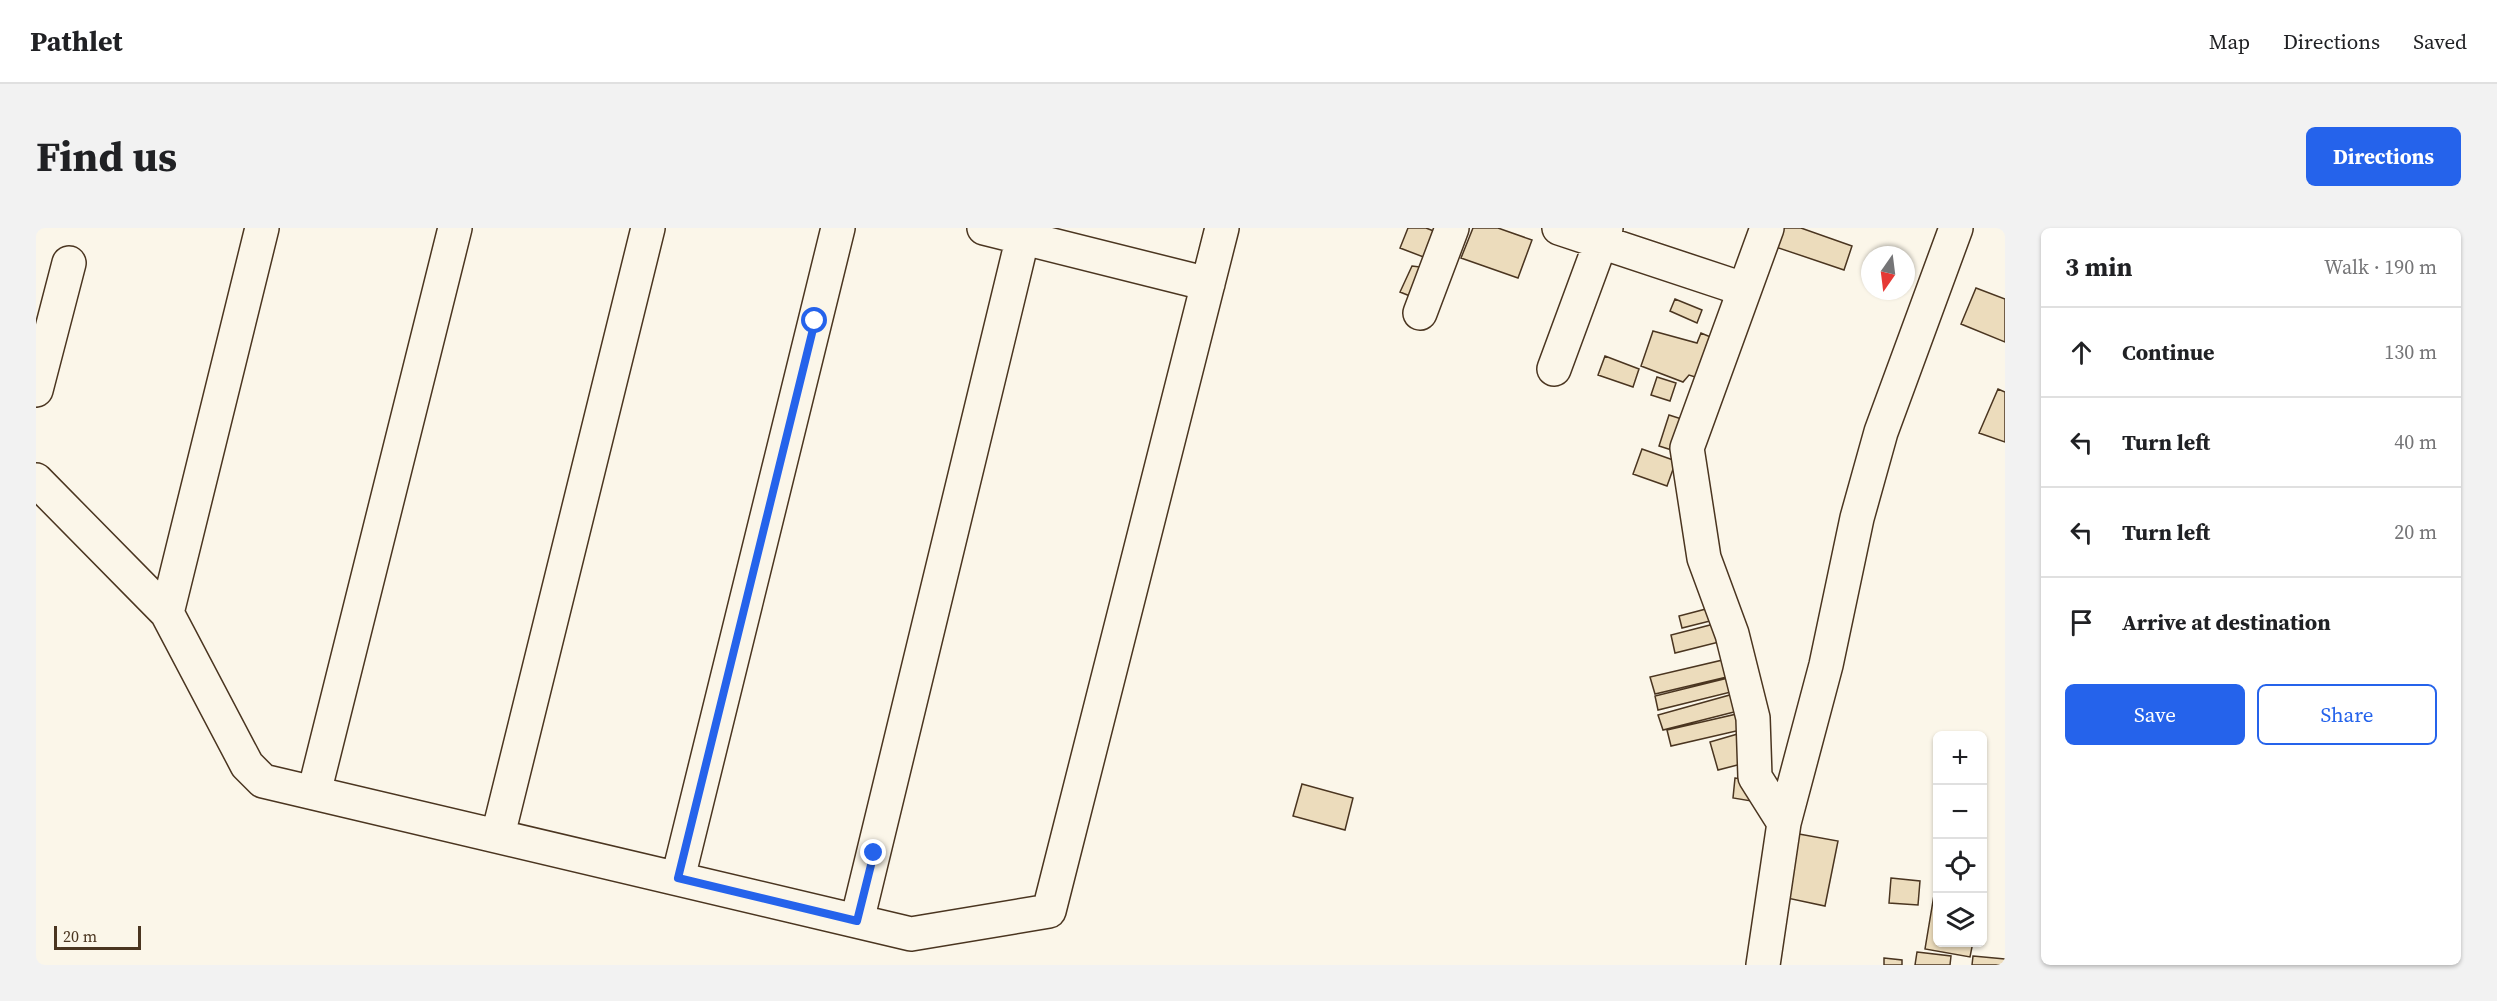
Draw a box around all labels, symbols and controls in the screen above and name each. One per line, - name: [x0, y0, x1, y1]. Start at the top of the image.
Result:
- text: Pathlet: [30, 22, 123, 60]
- text: Map: [2209, 27, 2250, 56]
- text: Directions: [2283, 27, 2380, 56]
- text: Saved: [2413, 27, 2467, 56]
- text: Find us: [36, 127, 177, 185]
- button: Directions: [2306, 127, 2461, 186]
- north arrow: [1861, 246, 1915, 300]
- text: 3 min: [2065, 249, 2132, 285]
- text: Walk · 190 m: [2324, 253, 2437, 281]
- route start: [801, 307, 827, 333]
- icon: ahead: [2065, 336, 2098, 369]
- text: Continue: [2122, 337, 2215, 367]
- text: 130 m: [2384, 338, 2437, 366]
- icon: left: [2065, 426, 2098, 459]
- text: Turn left: [2122, 427, 2210, 457]
- text: 40 m: [2394, 428, 2437, 456]
- icon: left: [2065, 516, 2098, 549]
- text: Turn left: [2122, 517, 2210, 547]
- text: 20 m: [2394, 518, 2437, 546]
- icon: arrive: [2065, 606, 2098, 639]
- text: Arrive at destination: [2122, 607, 2331, 637]
- button: Save: [2065, 684, 2245, 745]
- button: Share: [2257, 684, 2437, 745]
- map controls: [1933, 731, 1987, 947]
- button: +: [1933, 731, 1987, 785]
- button: −: [1933, 785, 1987, 839]
- route end: [860, 839, 886, 865]
- button: locate: [1933, 839, 1987, 893]
- button: layers: [1933, 893, 1987, 947]
- scale bar: [54, 923, 141, 950]
- text: 20 m: [63, 925, 97, 947]

